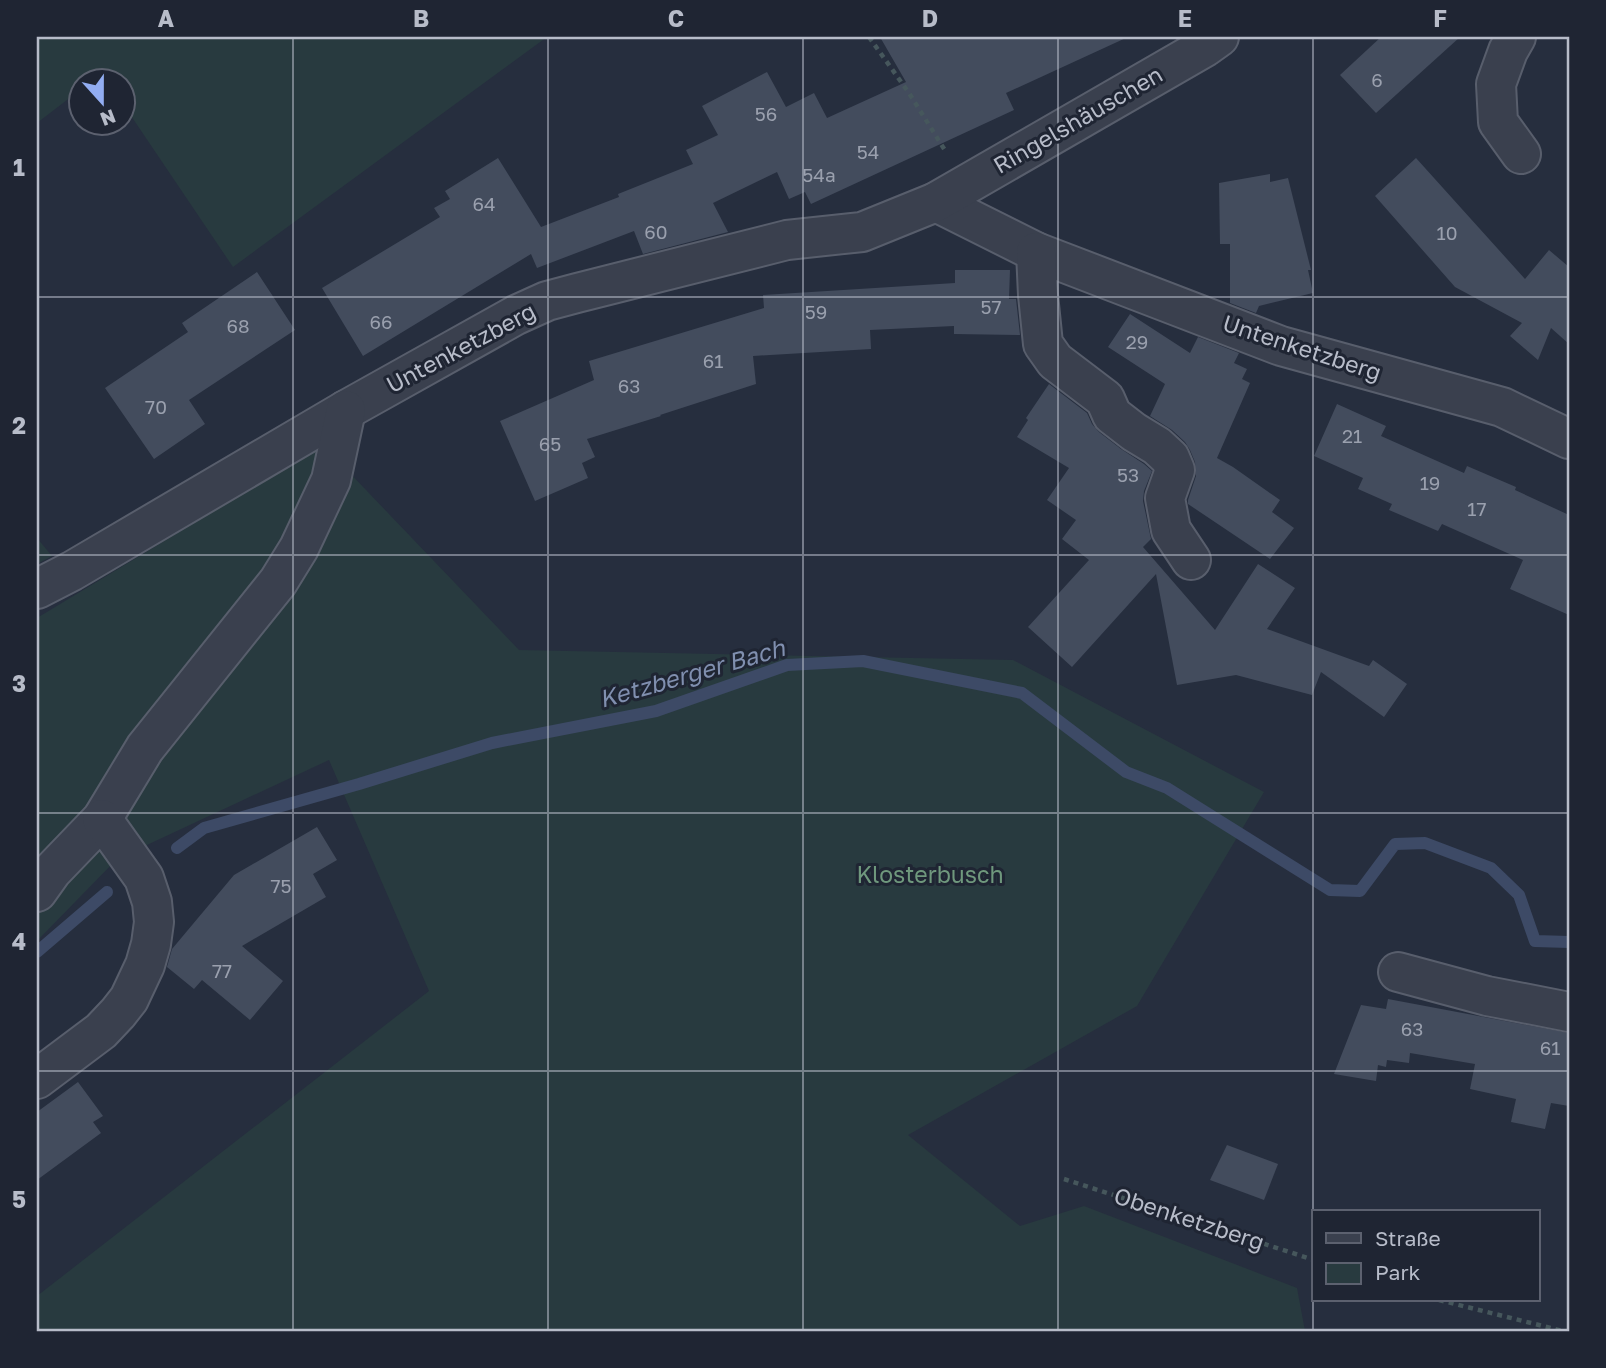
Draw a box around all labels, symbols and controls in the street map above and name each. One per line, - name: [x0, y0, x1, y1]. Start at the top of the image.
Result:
- text: A: [158, 4, 175, 32]
- text: B: [413, 4, 429, 32]
- text: C: [668, 4, 684, 32]
- text: D: [922, 4, 938, 32]
- text: E: [1178, 4, 1192, 32]
- text: F: [1433, 4, 1447, 32]
- street label: Ringelshäuschen: [988, 59, 1167, 179]
- north arrow: [66, 66, 136, 136]
- house number: 6: [1371, 68, 1383, 91]
- house number: 56: [755, 102, 777, 125]
- text: N: [97, 105, 119, 132]
- house number: 54: [857, 140, 879, 163]
- text: 1: [13, 153, 25, 181]
- house number: 54a: [802, 163, 836, 186]
- house number: 64: [472, 192, 496, 215]
- house number: 60: [644, 220, 668, 243]
- house number: 10: [1437, 221, 1458, 244]
- house number: 57: [980, 295, 1002, 318]
- street label: Untenketzberg: [381, 296, 540, 398]
- house number: 59: [805, 300, 827, 323]
- street label: Untenketzberg: [1220, 308, 1385, 386]
- house number: 66: [370, 310, 393, 333]
- house number: 68: [226, 314, 250, 337]
- house number: 29: [1126, 330, 1148, 353]
- house number: 61: [703, 349, 723, 372]
- house number: 63: [618, 374, 640, 397]
- house number: 70: [145, 395, 167, 418]
- text: 2: [12, 411, 26, 439]
- house number: 21: [1342, 424, 1362, 447]
- house number: 65: [539, 432, 561, 455]
- house number: 53: [1117, 463, 1139, 486]
- house number: 19: [1420, 471, 1440, 494]
- house number: 17: [1467, 497, 1487, 520]
- water label: Ketzberger Bach: [595, 632, 789, 714]
- text: 3: [12, 669, 26, 697]
- park label: Klosterbusch: [856, 860, 1004, 888]
- house number: 75: [270, 874, 292, 897]
- text: 4: [12, 927, 26, 955]
- house number: 77: [212, 959, 232, 982]
- house number: 63: [1401, 1017, 1423, 1040]
- house number: 61: [1540, 1036, 1560, 1059]
- street label: Obenketzberg: [1111, 1181, 1268, 1256]
- text: 5: [12, 1185, 26, 1213]
- legend: [1312, 1210, 1540, 1302]
- text: Straße: [1375, 1225, 1441, 1251]
- text: Park: [1375, 1259, 1421, 1285]

